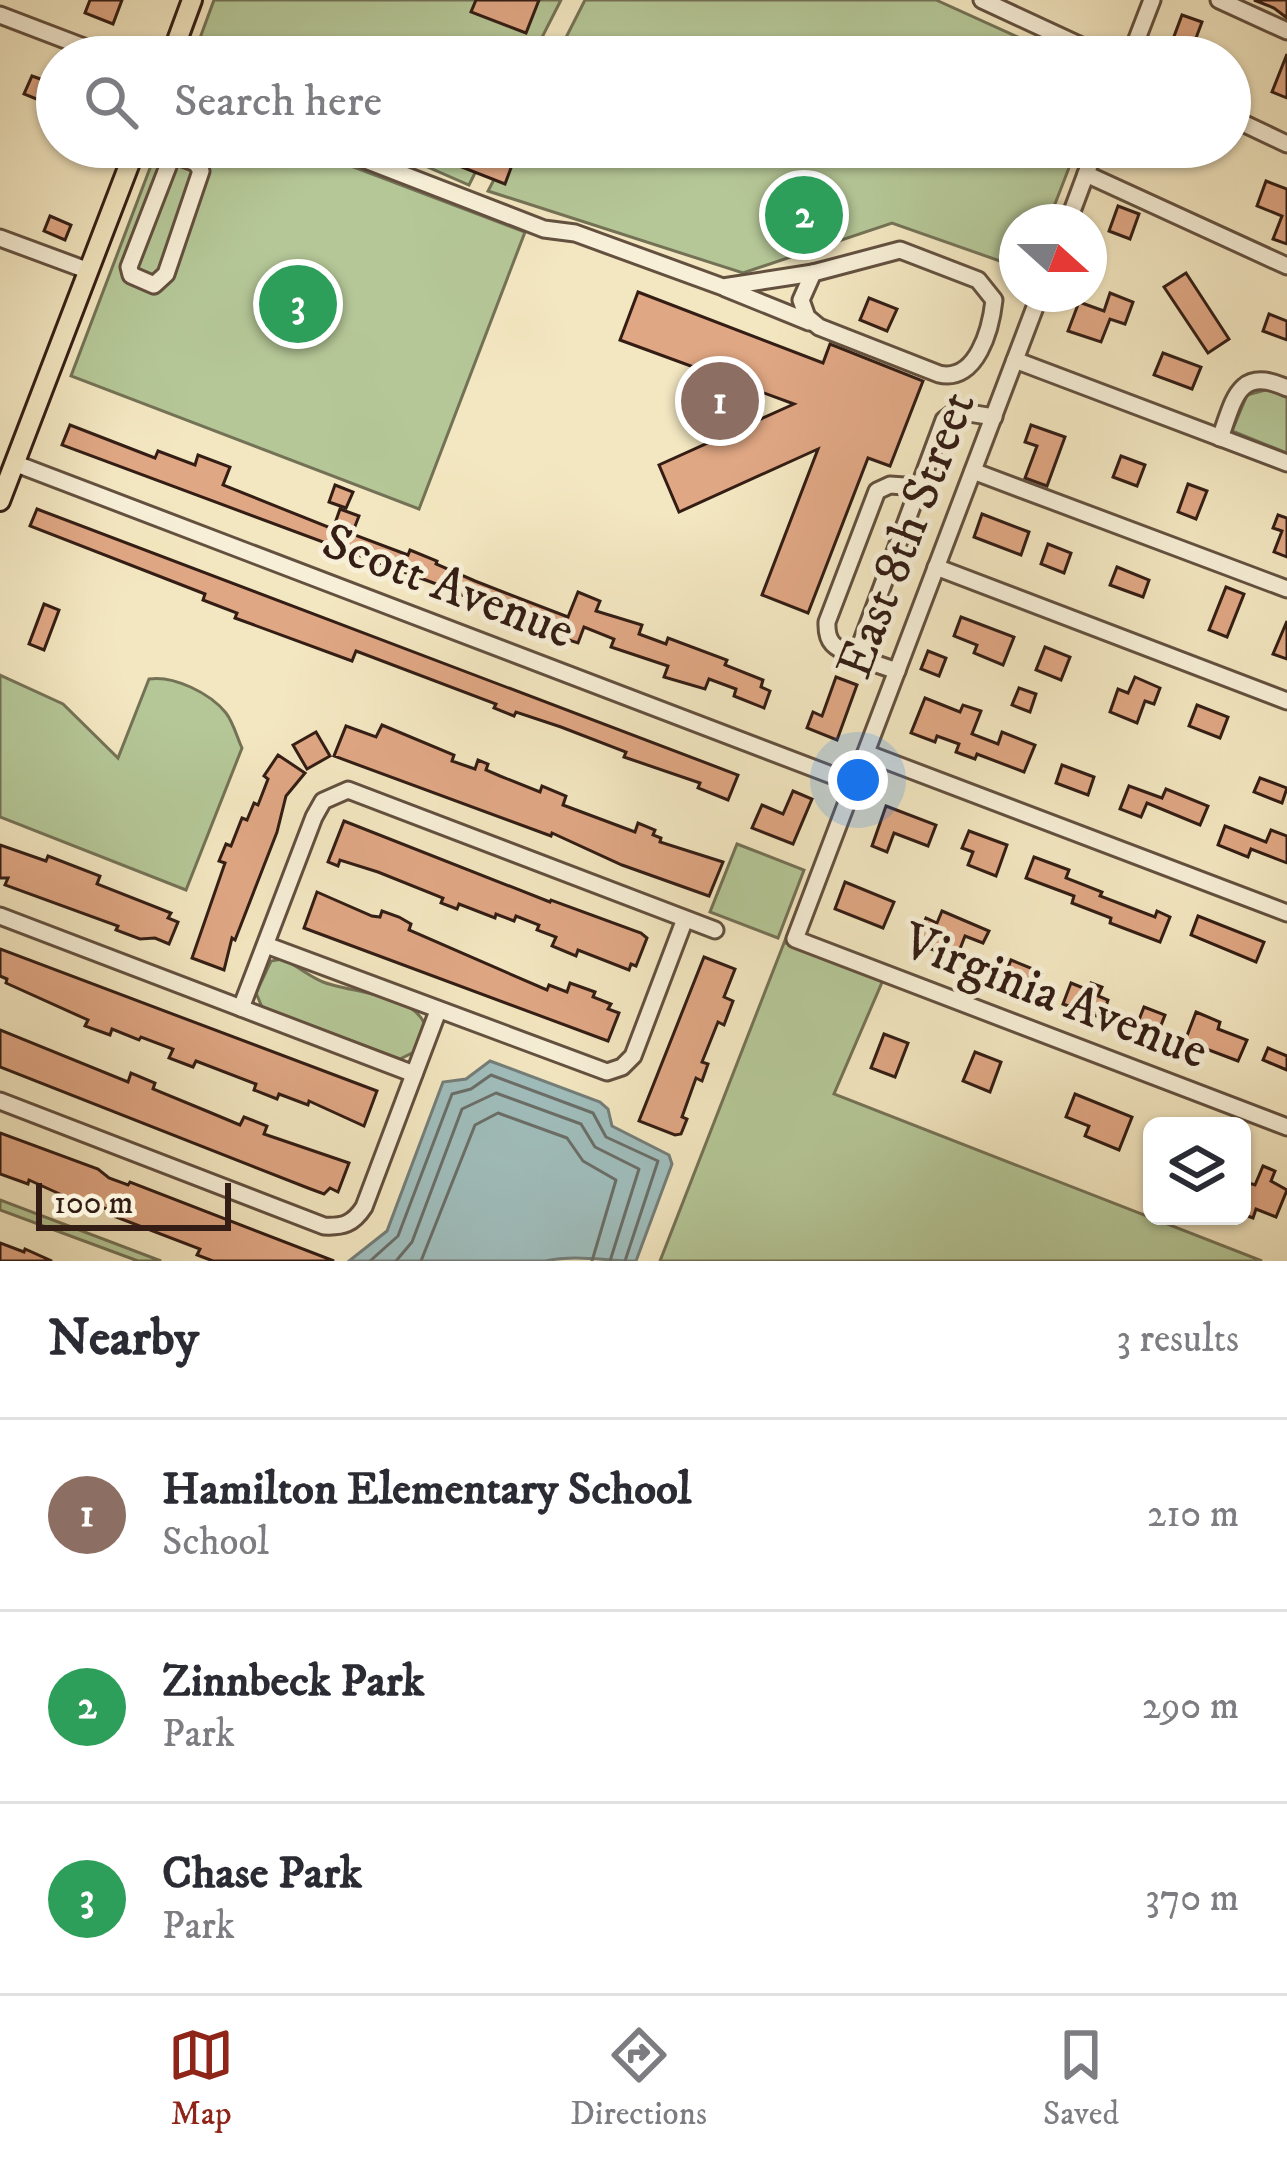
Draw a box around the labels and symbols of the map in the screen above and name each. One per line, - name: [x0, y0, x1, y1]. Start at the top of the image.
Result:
- pin: 2: [765, 170, 843, 260]
- north arrow: [999, 204, 1107, 312]
- pin: 3: [259, 259, 337, 349]
- pin: 1: [681, 356, 759, 446]
- street label: East 8th Street: [823, 383, 991, 688]
- street label: Scott Avenue: [313, 510, 583, 664]
- your location: [828, 750, 888, 810]
- street label: Virginia Avenue: [892, 909, 1216, 1084]
- scale bar: [36, 1177, 231, 1230]

